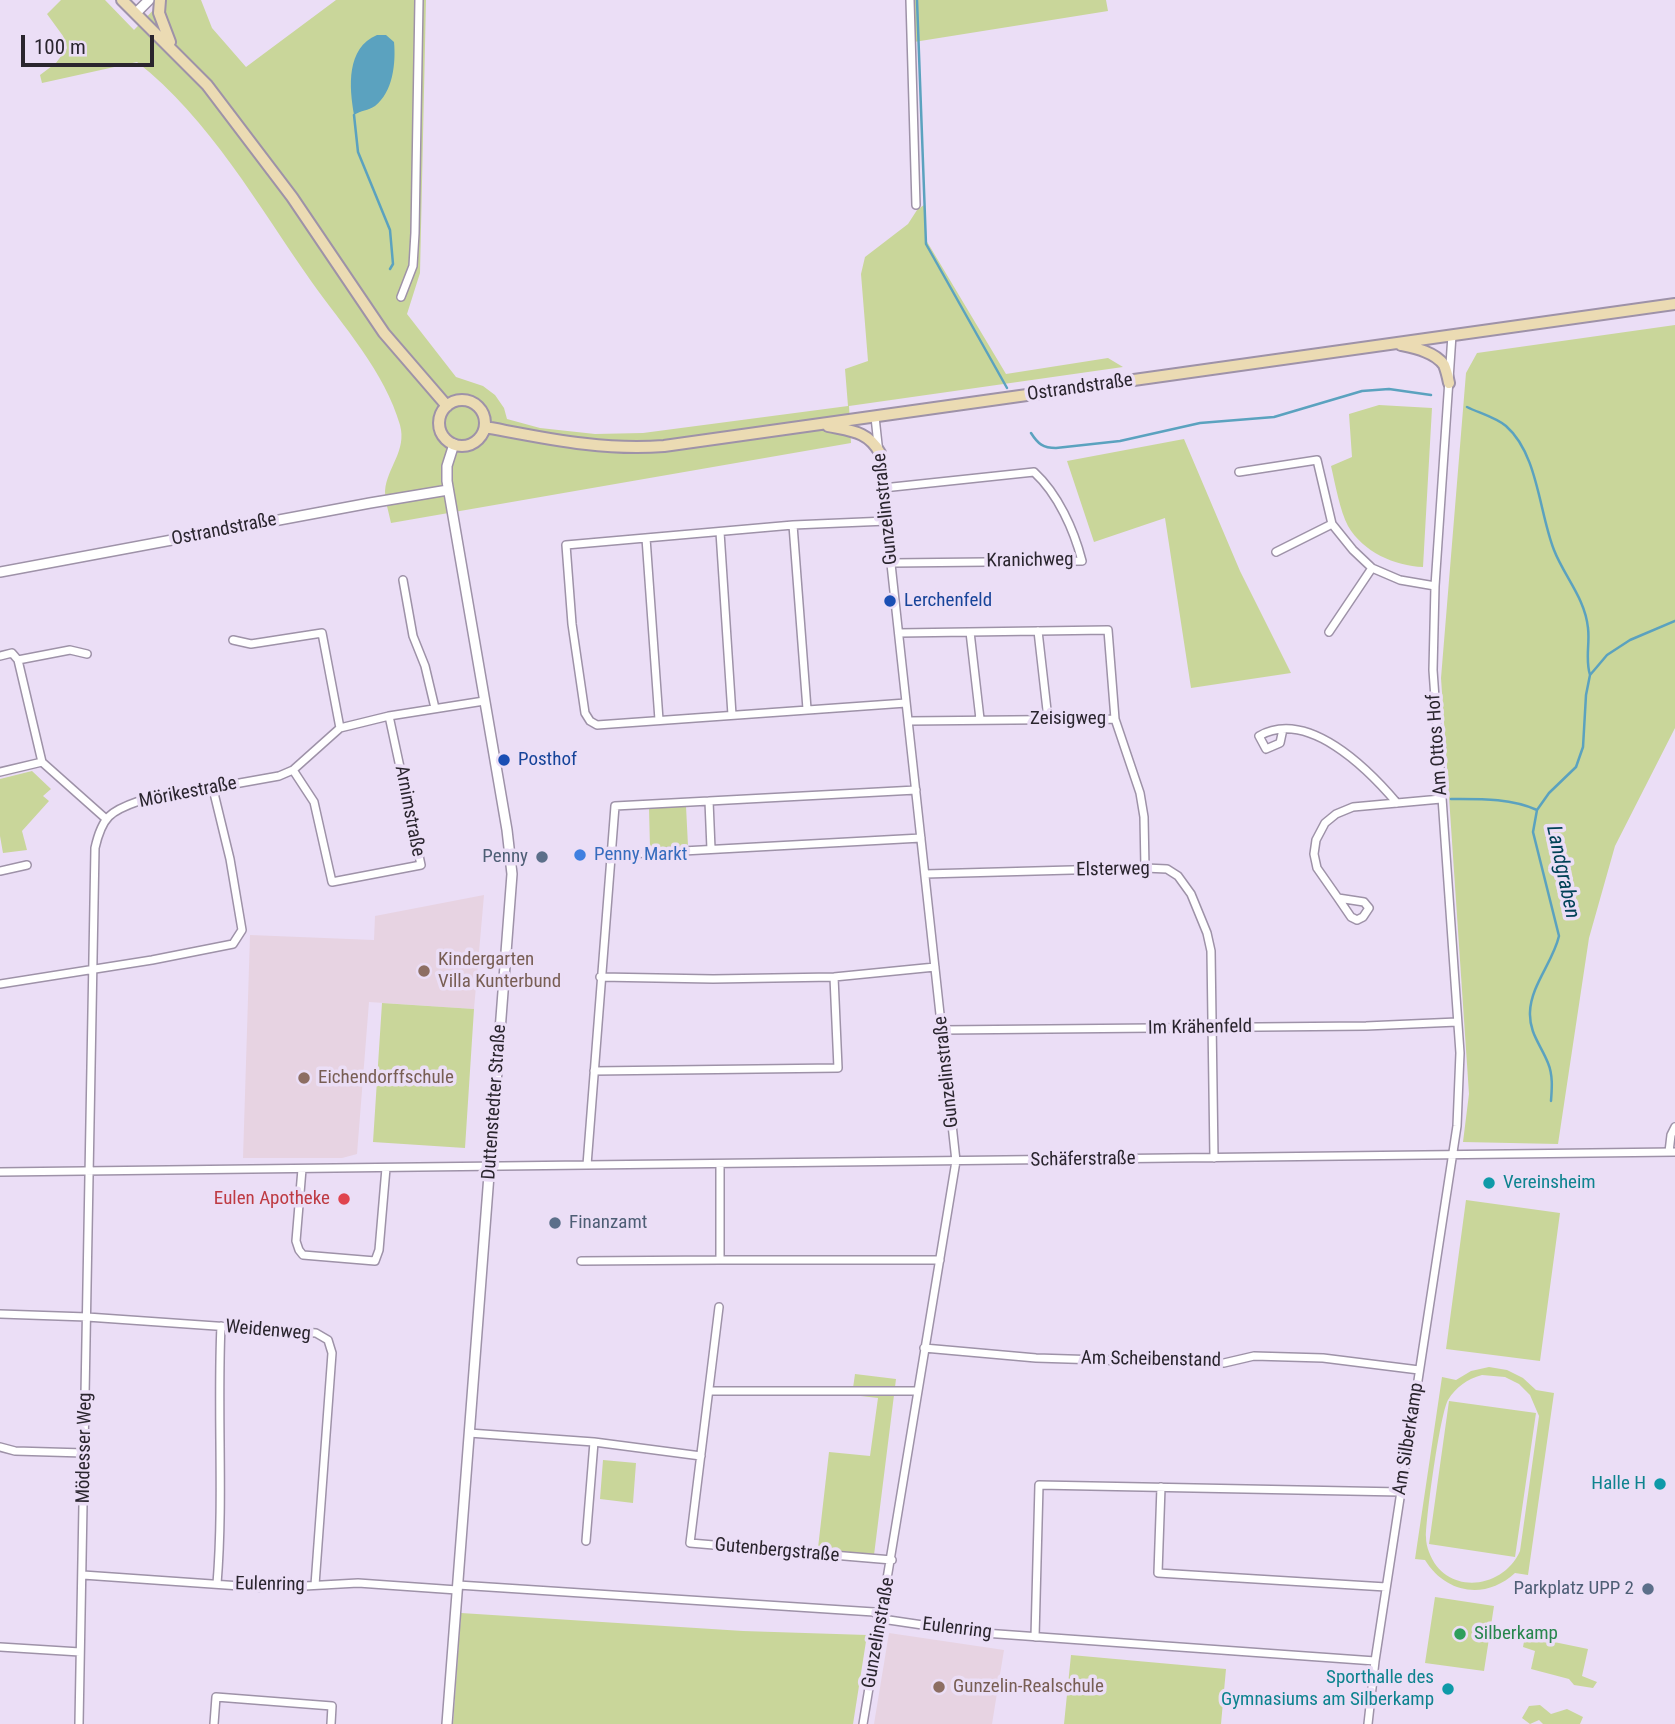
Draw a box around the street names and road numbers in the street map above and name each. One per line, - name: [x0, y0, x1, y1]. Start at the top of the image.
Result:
- street label: Ostrandstraße: [1026, 369, 1134, 407]
- street label: Gunzelinstraße: [869, 452, 903, 566]
- street label: Ostrandstraße: [170, 509, 278, 551]
- street label: Kranichweg: [986, 549, 1074, 573]
- street label: Am Ottos Hof: [1423, 693, 1453, 797]
- street label: Zeisigweg: [1030, 708, 1106, 730]
- street label: Arnimstraße: [389, 764, 429, 858]
- street label: Mörikestraße: [137, 772, 239, 814]
- street label: Elsterweg: [1076, 858, 1150, 882]
- street label: Gunzelinstraße: [930, 1015, 964, 1129]
- street label: Im Krähenfeld: [1148, 1016, 1252, 1040]
- street label: Duttenstedter Straße: [478, 1024, 512, 1180]
- street label: Schäferstraße: [1030, 1148, 1136, 1172]
- street label: Weidenweg: [224, 1316, 312, 1346]
- street label: Am Scheibenstand: [1081, 1347, 1221, 1373]
- street label: Am Silberkamp: [1389, 1381, 1429, 1497]
- street label: Mödesser Weg: [73, 1392, 97, 1504]
- street label: Gutenbergstraße: [714, 1534, 840, 1568]
- street label: Eulenring: [235, 1573, 305, 1597]
- street label: Gunzelinstraße: [858, 1576, 900, 1690]
- street label: Eulenring: [921, 1613, 993, 1645]

